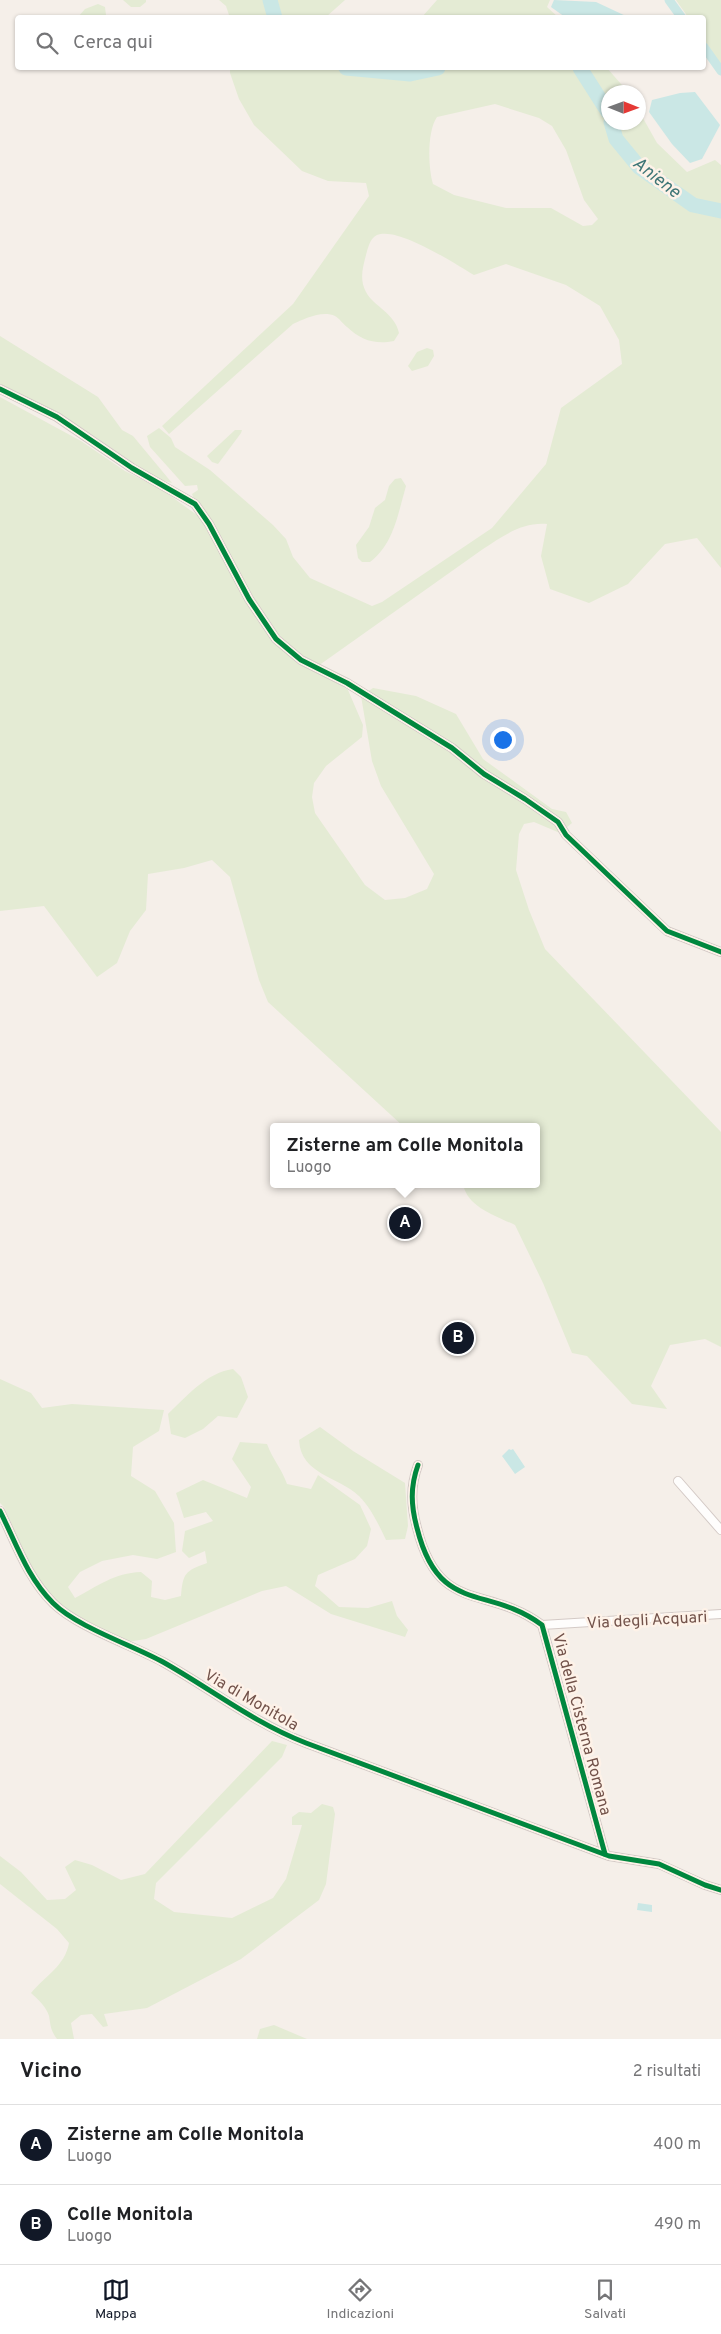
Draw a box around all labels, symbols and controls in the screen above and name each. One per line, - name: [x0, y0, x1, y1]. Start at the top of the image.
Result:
- search box: [15, 15, 706, 70]
- icon: search: [33, 29, 61, 57]
- text: Cerca qui: [73, 31, 153, 55]
- north arrow: [601, 85, 646, 130]
- water label: Aniene: [628, 152, 685, 204]
- your location: [490, 727, 516, 753]
- popup: [270, 1123, 540, 1188]
- text: Zisterne am Colle Monitola: [286, 1134, 524, 1158]
- text: Luogo: [286, 1158, 331, 1178]
- pin: A: [389, 1204, 421, 1242]
- pin: B: [442, 1319, 474, 1357]
- street label: Via degli Acquari: [586, 1608, 708, 1634]
- street label: Via della Cisterna Romana: [547, 1631, 615, 1818]
- street label: Via di Monitola: [200, 1666, 302, 1736]
- text: Vicino: [20, 2058, 82, 2085]
- text: 2 risultati: [633, 2062, 701, 2082]
- text: Zisterne am Colle Monitola: [67, 2123, 304, 2147]
- text: A: [30, 2135, 42, 2155]
- text: 400 m: [653, 2135, 701, 2155]
- text: Luogo: [67, 2147, 112, 2167]
- text: Colle Monitola: [67, 2203, 193, 2227]
- text: B: [30, 2215, 42, 2235]
- text: 490 m: [654, 2215, 701, 2235]
- text: Luogo: [67, 2227, 112, 2247]
- tab: Mappa: [95, 2276, 137, 2323]
- tab: Indicazioni: [327, 2276, 394, 2323]
- tab: Salvati: [584, 2276, 626, 2323]

